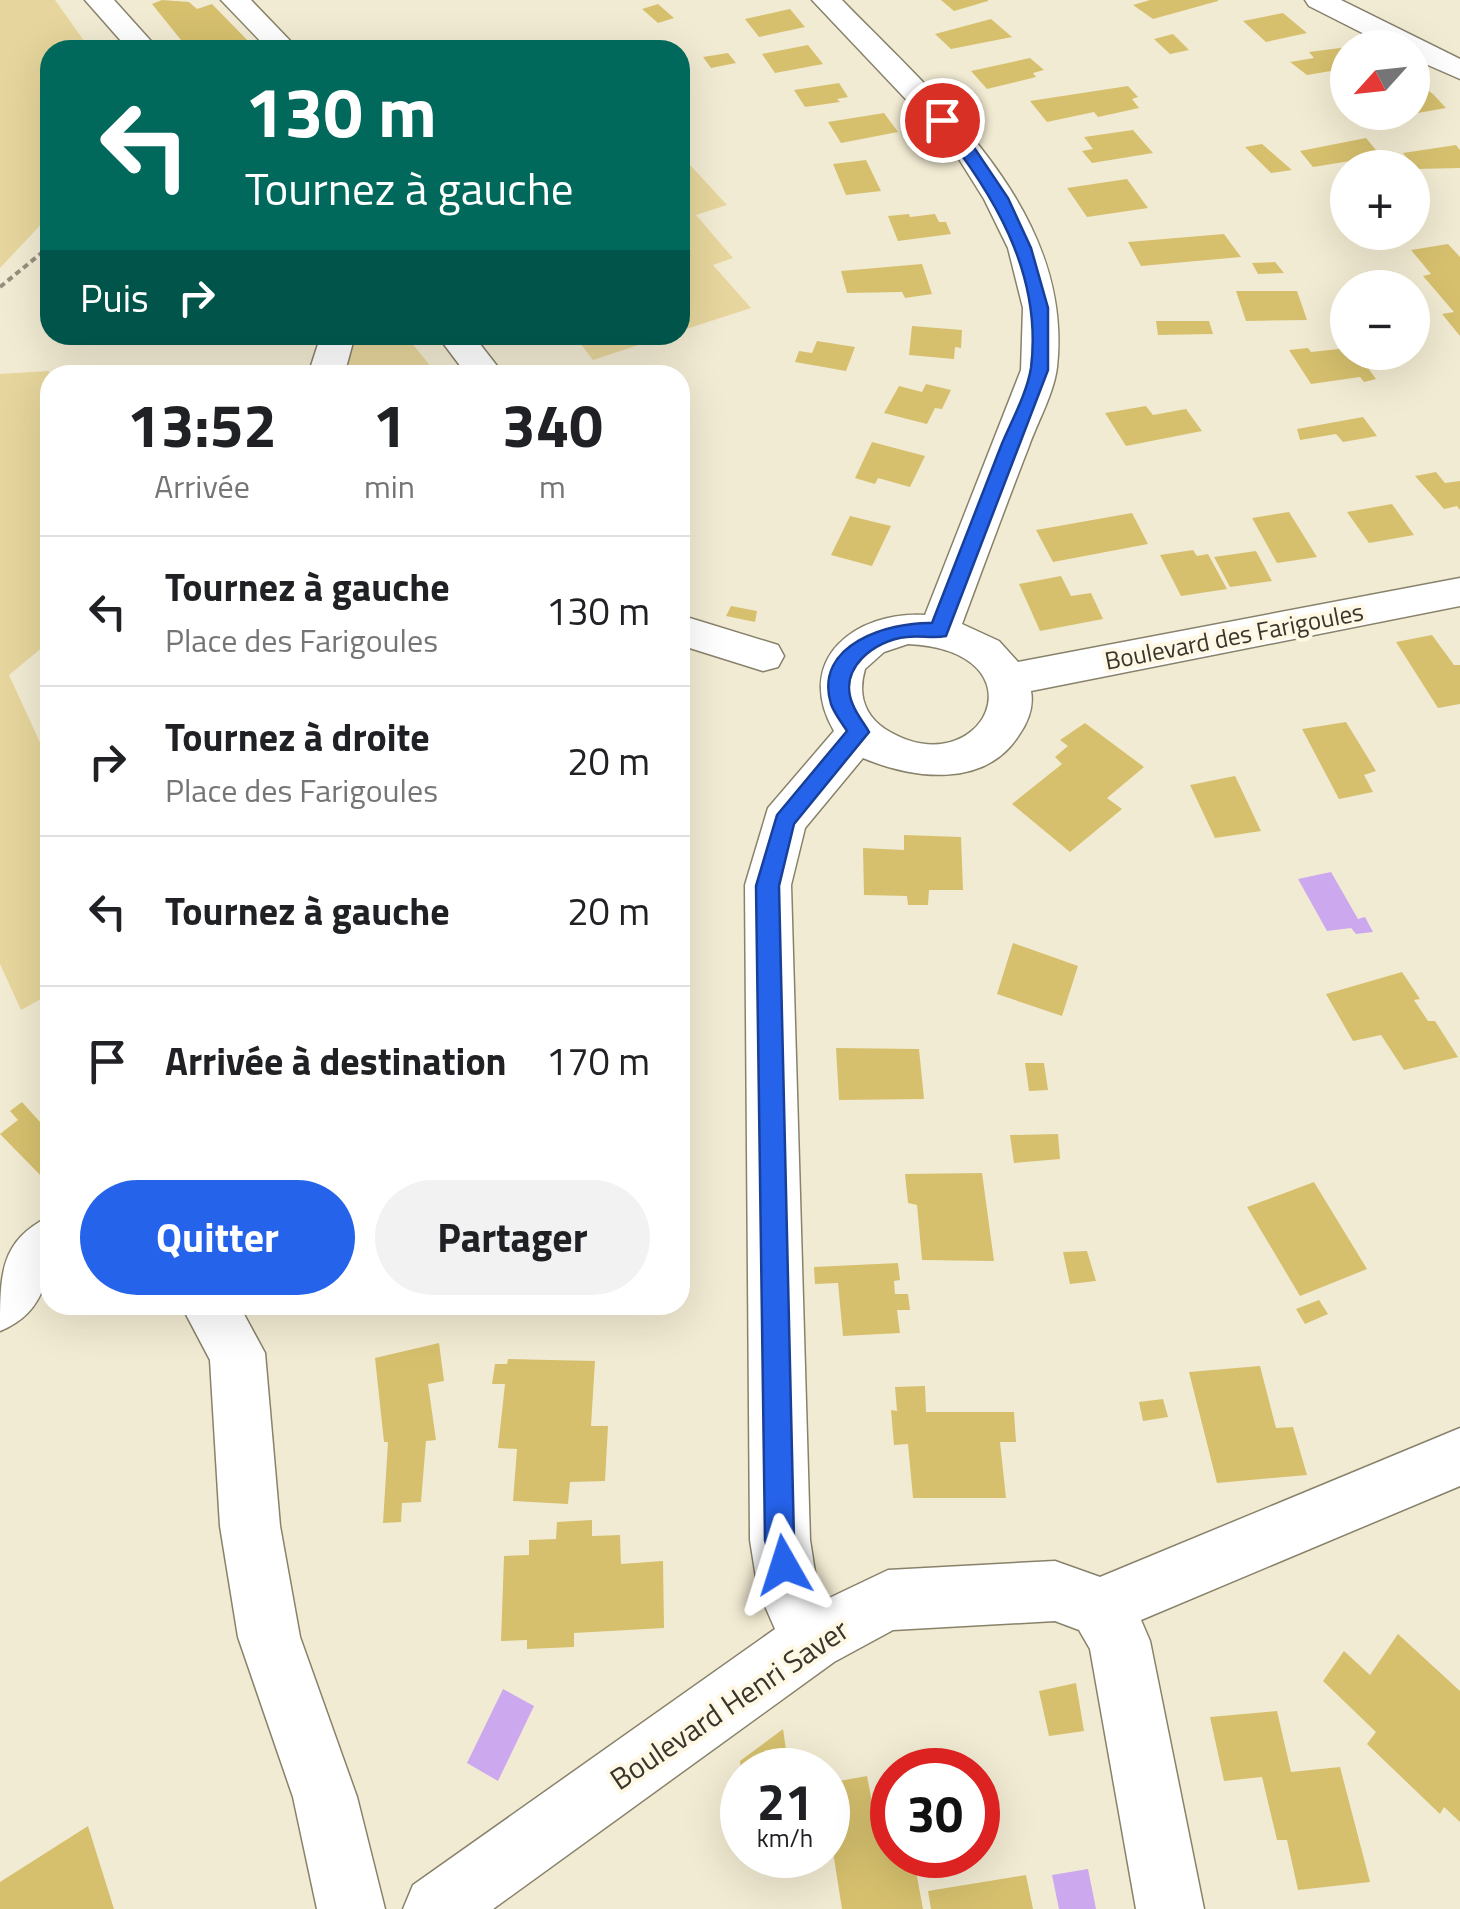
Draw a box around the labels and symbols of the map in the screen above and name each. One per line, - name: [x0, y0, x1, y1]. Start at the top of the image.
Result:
- north arrow: [1330, 30, 1430, 130]
- pin: [900, 78, 985, 163]
- street label: Boulevard des Farigoules: [1101, 592, 1367, 680]
- position arrow: [732, 1513, 836, 1617]
- street label: Boulevard Henri Saver: [600, 1607, 858, 1801]
- speed limit sign: 30: [870, 1748, 1000, 1878]

